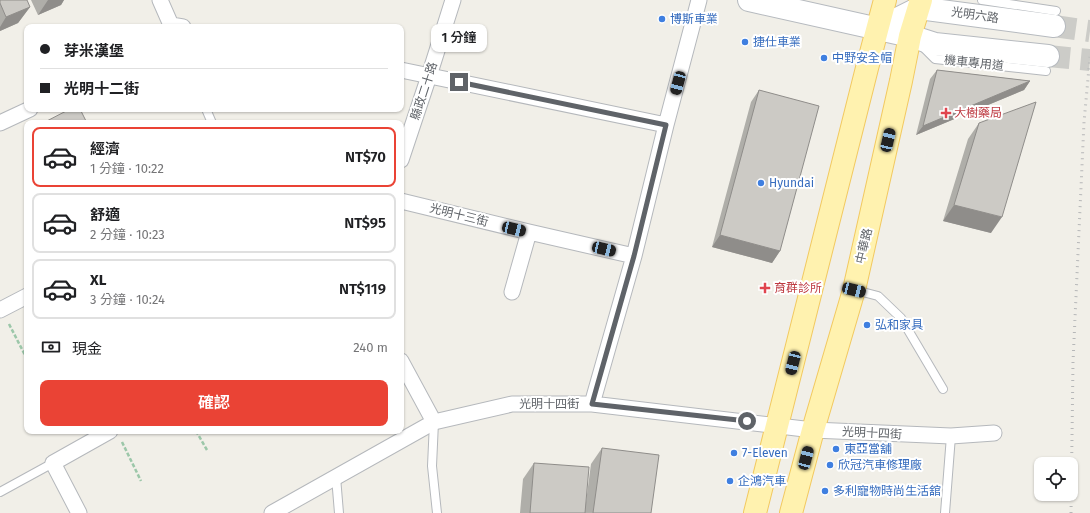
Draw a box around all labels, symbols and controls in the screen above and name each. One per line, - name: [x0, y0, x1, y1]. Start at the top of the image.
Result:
- street label: 光明六路: [950, 5, 1000, 25]
- place label: 博斯車業: [670, 12, 718, 26]
- marker: 博斯車業: [657, 14, 667, 24]
- callout: 1 分鐘: [431, 24, 487, 52]
- text: 1 分鐘: [441, 30, 477, 45]
- place label: 捷仕車業: [753, 35, 801, 49]
- marker: 捷仕車業: [740, 37, 750, 47]
- text: 芽米漢堡: [64, 42, 124, 60]
- place label: 中野安全帽: [832, 51, 892, 65]
- marker: 中野安全帽: [819, 53, 829, 63]
- street label: 機車專用道: [943, 53, 1005, 73]
- street label: 縣政二十路: [408, 60, 440, 122]
- car: [669, 70, 687, 96]
- route end: [450, 73, 468, 91]
- text: 光明十二街: [64, 80, 139, 98]
- place label: 大樹藥局: [954, 106, 1002, 120]
- marker: 大樹藥局: [941, 108, 951, 118]
- car: [879, 127, 897, 153]
- icon: car: [42, 139, 78, 175]
- text: 經濟: [90, 140, 120, 158]
- text: NT$70: [345, 148, 386, 166]
- text: 1 分鐘 · 10:22: [90, 161, 164, 176]
- place label: Hyundai: [769, 176, 814, 190]
- marker: Hyundai: [756, 178, 766, 188]
- street label: 光明十三街: [428, 201, 490, 229]
- icon: car: [42, 205, 78, 241]
- text: 舒適: [90, 206, 120, 224]
- text: NT$95: [344, 214, 386, 232]
- car: [501, 220, 527, 238]
- text: 2 分鐘 · 10:23: [90, 227, 165, 242]
- street label: 中華路: [853, 227, 875, 265]
- car: [591, 240, 617, 258]
- icon: car: [42, 271, 78, 307]
- text: XL: [90, 271, 106, 289]
- text: NT$119: [339, 280, 386, 298]
- place label: 育群診所: [774, 281, 822, 295]
- car: [841, 281, 867, 299]
- marker: 育群診所: [759, 282, 771, 294]
- text: 3 分鐘 · 10:24: [90, 292, 165, 307]
- place label: 弘和家具: [875, 318, 923, 332]
- marker: 弘和家具: [862, 320, 872, 330]
- icon: cash: [40, 336, 62, 358]
- text: 現金: [72, 340, 102, 358]
- text: 240 m: [353, 340, 388, 355]
- car: [784, 350, 802, 376]
- button: 確認: [40, 380, 388, 426]
- street label: 光明十四街: [519, 397, 579, 411]
- route start: [738, 412, 756, 430]
- street label: 光明十四街: [842, 424, 902, 442]
- place label: 東亞當舖: [844, 442, 892, 456]
- marker: 東亞當舖: [831, 444, 841, 454]
- car: [797, 445, 815, 471]
- place label: 7-Eleven: [742, 446, 788, 460]
- marker: 7-Eleven: [729, 448, 739, 458]
- map controls: [1034, 457, 1078, 501]
- button: locate: [1034, 457, 1078, 501]
- place label: 欣冠汽車修理廠: [838, 458, 922, 472]
- marker: 欣冠汽車修理廠: [825, 460, 835, 470]
- place label: 企鴻汽車: [738, 474, 786, 488]
- marker: 企鴻汽車: [725, 476, 735, 486]
- place label: 多利寵物時尚生活舘: [833, 484, 941, 498]
- marker: 多利寵物時尚生活舘: [820, 486, 830, 496]

